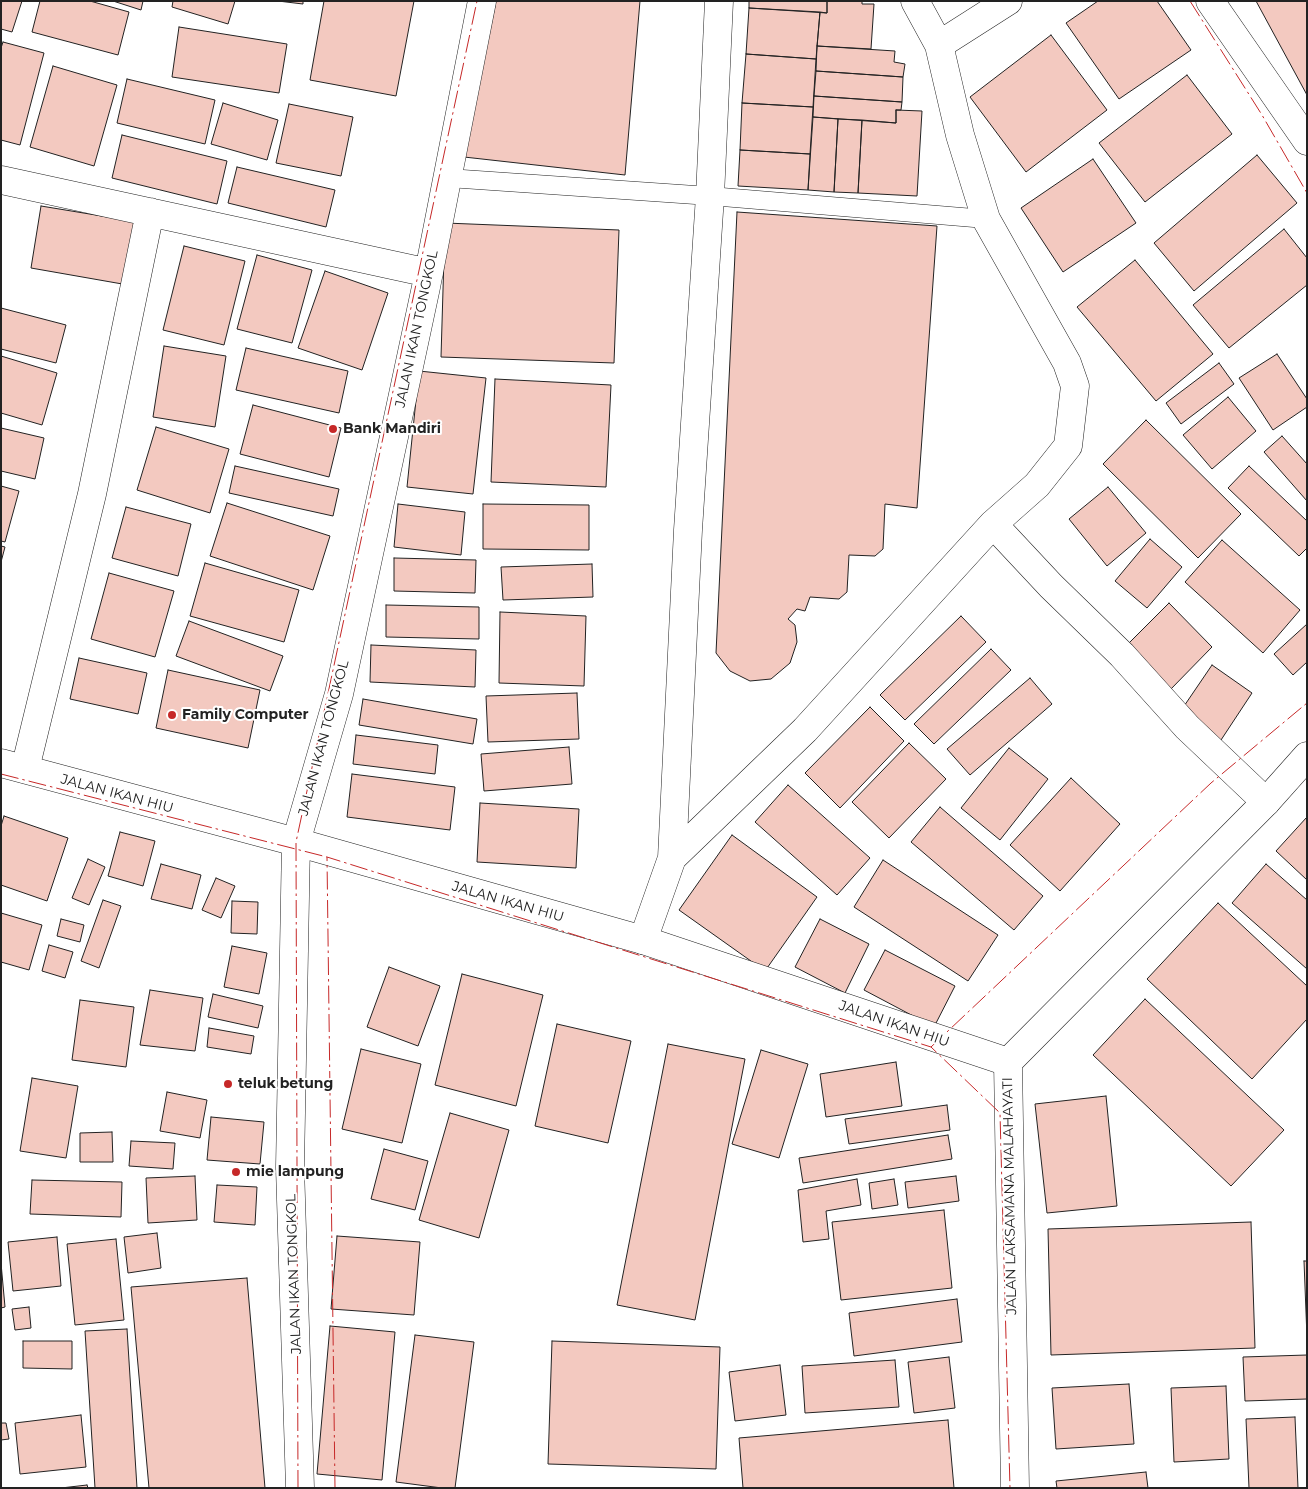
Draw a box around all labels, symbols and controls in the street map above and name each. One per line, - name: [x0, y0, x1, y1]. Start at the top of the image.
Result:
- street label: JALAN IKAN TONGKOL: [392, 249, 442, 409]
- place label: Bank Mandiri: [343, 421, 441, 437]
- marker: Bank Mandiri: [327, 423, 339, 435]
- street label: JALAN IKAN TONGKOL: [295, 658, 353, 818]
- place label: Family Computer: [182, 707, 309, 723]
- marker: Family Computer: [166, 709, 178, 721]
- street label: JALAN IKAN HIU: [59, 771, 175, 817]
- street label: JALAN IKAN HIU: [450, 878, 566, 926]
- street label: JALAN IKAN HIU: [837, 997, 951, 1051]
- place label: teluk betung: [238, 1076, 333, 1092]
- street label: JALAN LAKSAMANA MALAHAYATI: [1000, 1077, 1020, 1315]
- marker: teluk betung: [222, 1078, 234, 1090]
- place label: mie lampung: [246, 1164, 344, 1180]
- marker: mie lampung: [230, 1166, 242, 1178]
- street label: JALAN IKAN TONGKOL: [283, 1194, 305, 1354]

